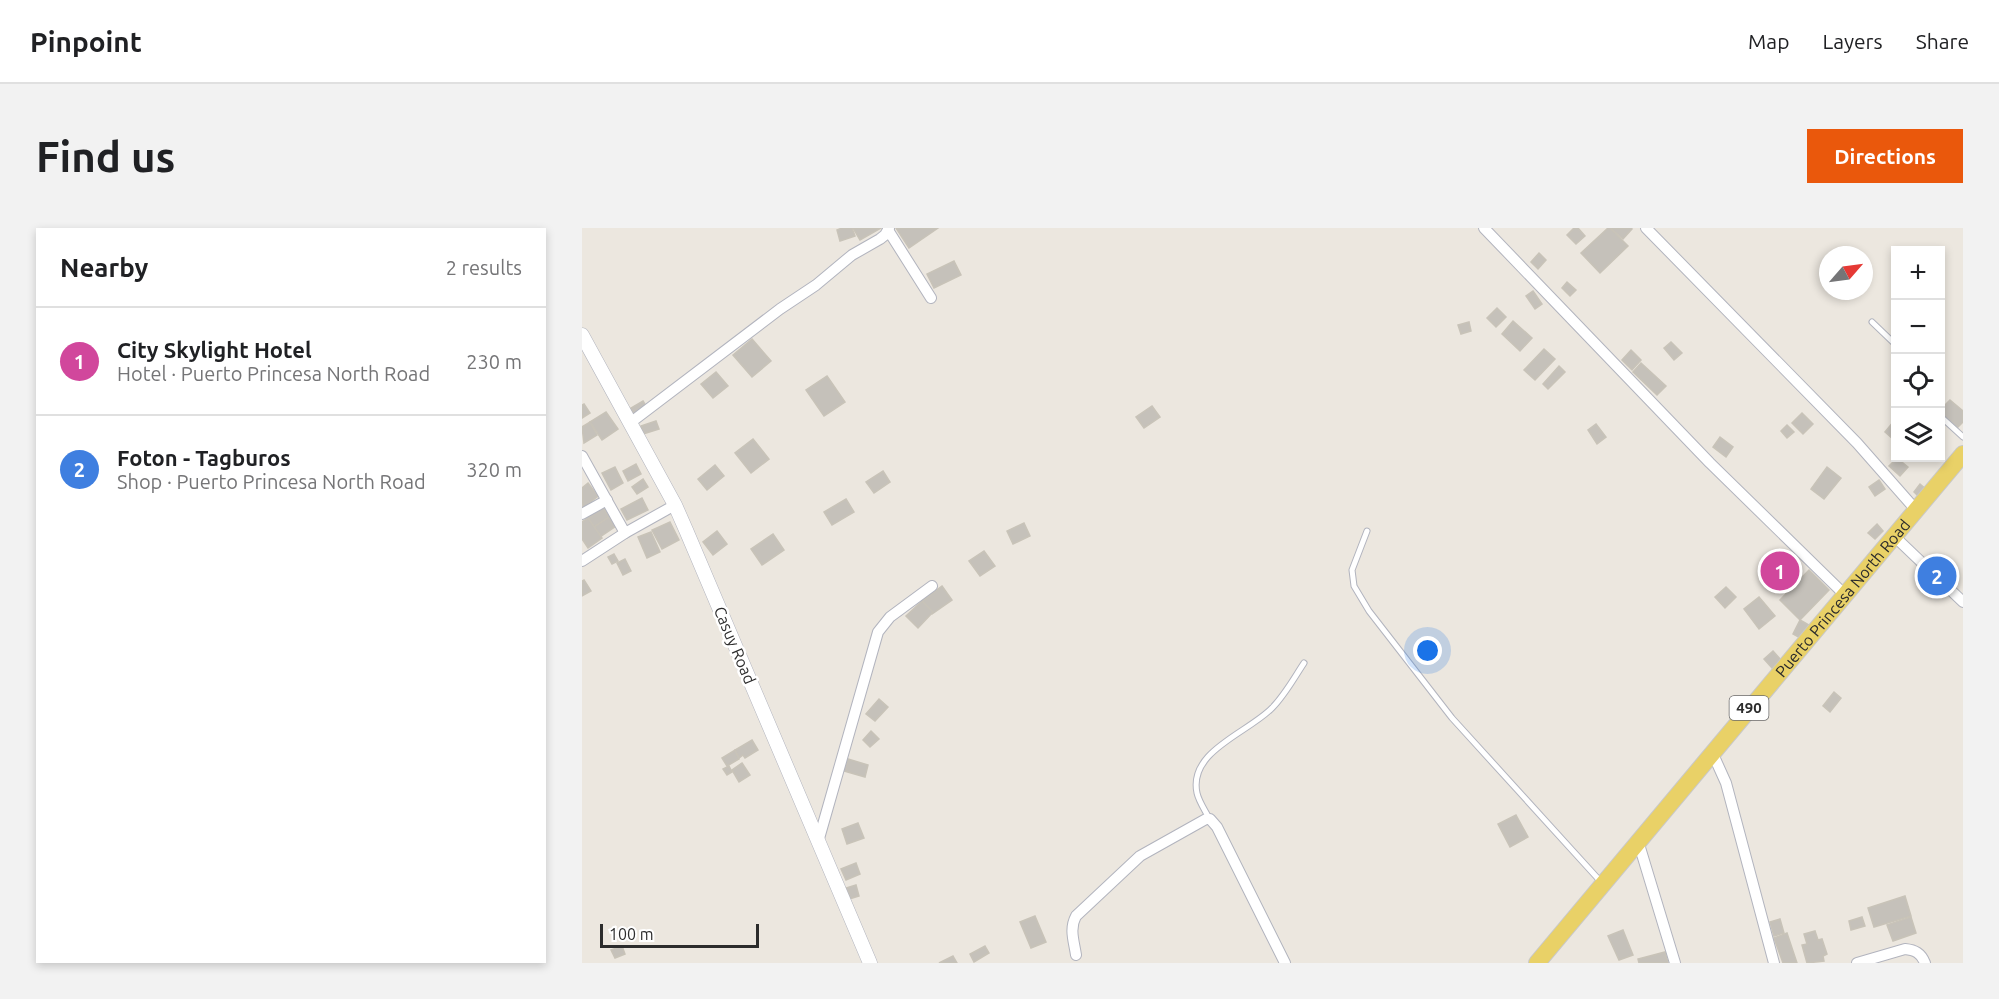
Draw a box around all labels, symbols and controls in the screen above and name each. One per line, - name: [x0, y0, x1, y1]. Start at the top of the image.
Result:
- text: Pinpoint: [30, 26, 142, 57]
- text: Map: [1748, 29, 1789, 53]
- text: Layers: [1822, 29, 1883, 53]
- text: Share: [1916, 29, 1969, 53]
- button: Directions: [1807, 129, 1963, 183]
- text: Find us: [36, 133, 175, 180]
- north arrow: [1819, 246, 1873, 300]
- map controls: [1891, 246, 1945, 462]
- button: +: [1891, 246, 1945, 300]
- text: Nearby: [60, 253, 148, 282]
- text: 2 results: [446, 256, 522, 279]
- button: −: [1891, 300, 1945, 354]
- text: City Skylight Hotel: [117, 337, 312, 362]
- text: 1: [74, 350, 85, 373]
- text: 230 m: [466, 350, 522, 373]
- button: locate: [1891, 354, 1945, 408]
- text: Hotel · Puerto Princesa North Road: [117, 362, 430, 385]
- button: layers: [1891, 408, 1945, 462]
- text: Foton - Tagburos: [117, 445, 291, 470]
- text: 2: [74, 458, 85, 481]
- text: 320 m: [466, 458, 522, 481]
- text: Shop · Puerto Princesa North Road: [117, 470, 426, 493]
- street label: Puerto Princesa North Road: [1772, 516, 1913, 680]
- pin: 1: [1760, 548, 1800, 594]
- pin: 2: [1918, 554, 1956, 598]
- street label: Casuy Road: [711, 604, 759, 686]
- your location: [1413, 636, 1442, 665]
- road number: 490: [1730, 696, 1768, 720]
- scale bar: [600, 921, 759, 948]
- text: 100 m: [609, 925, 654, 943]

